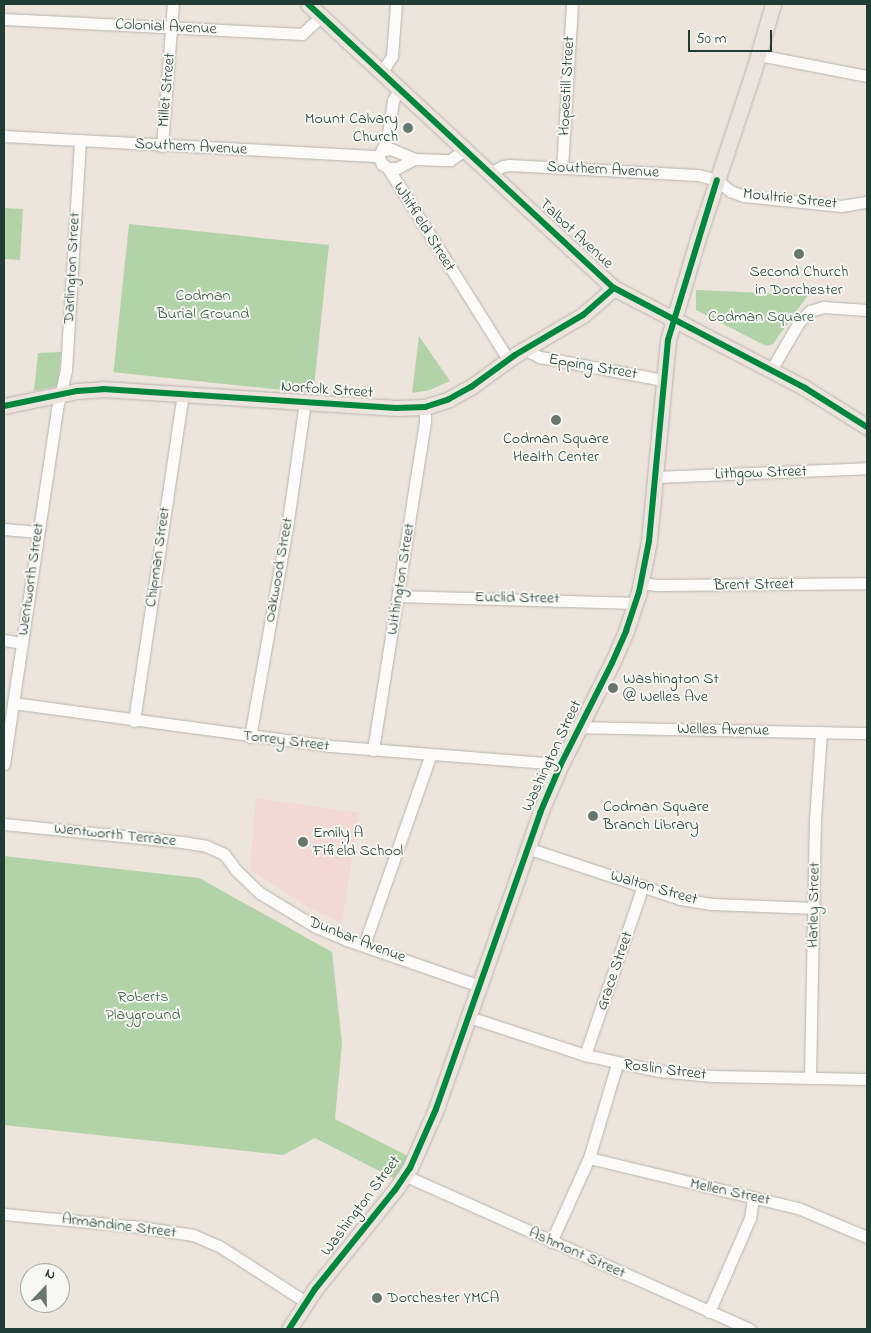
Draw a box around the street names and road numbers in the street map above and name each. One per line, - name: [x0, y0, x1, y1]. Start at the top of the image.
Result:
- street label: Colonial Avenue: [115, 15, 217, 39]
- street label: Hopestill Street: [555, 36, 579, 136]
- street label: Millet Street: [154, 52, 180, 128]
- street label: Southern Avenue: [134, 134, 248, 160]
- street label: Southern Avenue: [546, 157, 660, 183]
- street label: Whitfield Street: [389, 179, 459, 275]
- street label: Moultrie Street: [742, 185, 838, 213]
- street label: Talbot Avenue: [535, 195, 617, 273]
- street label: Darlington Street: [59, 212, 85, 324]
- street label: Epping Street: [547, 350, 639, 384]
- street label: Norfolk Street: [280, 377, 374, 403]
- street label: Lithgow Street: [715, 462, 807, 484]
- street label: Chipman Street: [141, 506, 175, 608]
- street label: Oakwood Street: [260, 516, 298, 624]
- street label: Wentworth Street: [14, 521, 48, 637]
- street label: Withington Street: [383, 522, 419, 636]
- street label: Brent Street: [714, 575, 794, 595]
- street label: Euclid Street: [474, 588, 560, 608]
- street label: Washington Street: [518, 697, 586, 815]
- street label: Welles Avenue: [677, 720, 769, 740]
- street label: Torrey Street: [242, 726, 330, 756]
- street label: Wentworth Terrace: [53, 819, 177, 851]
- street label: Harley Street: [804, 862, 824, 948]
- street label: Walton Street: [608, 866, 700, 910]
- street label: Dunbar Avenue: [306, 913, 408, 967]
- street label: Grace Street: [593, 929, 637, 1013]
- street label: Roslin Street: [623, 1055, 707, 1085]
- street label: Washington Street: [317, 1152, 405, 1260]
- street label: Mellen Street: [688, 1174, 772, 1210]
- street label: Armandine Street: [61, 1209, 177, 1243]
- street label: Ashmont Street: [526, 1223, 628, 1283]

